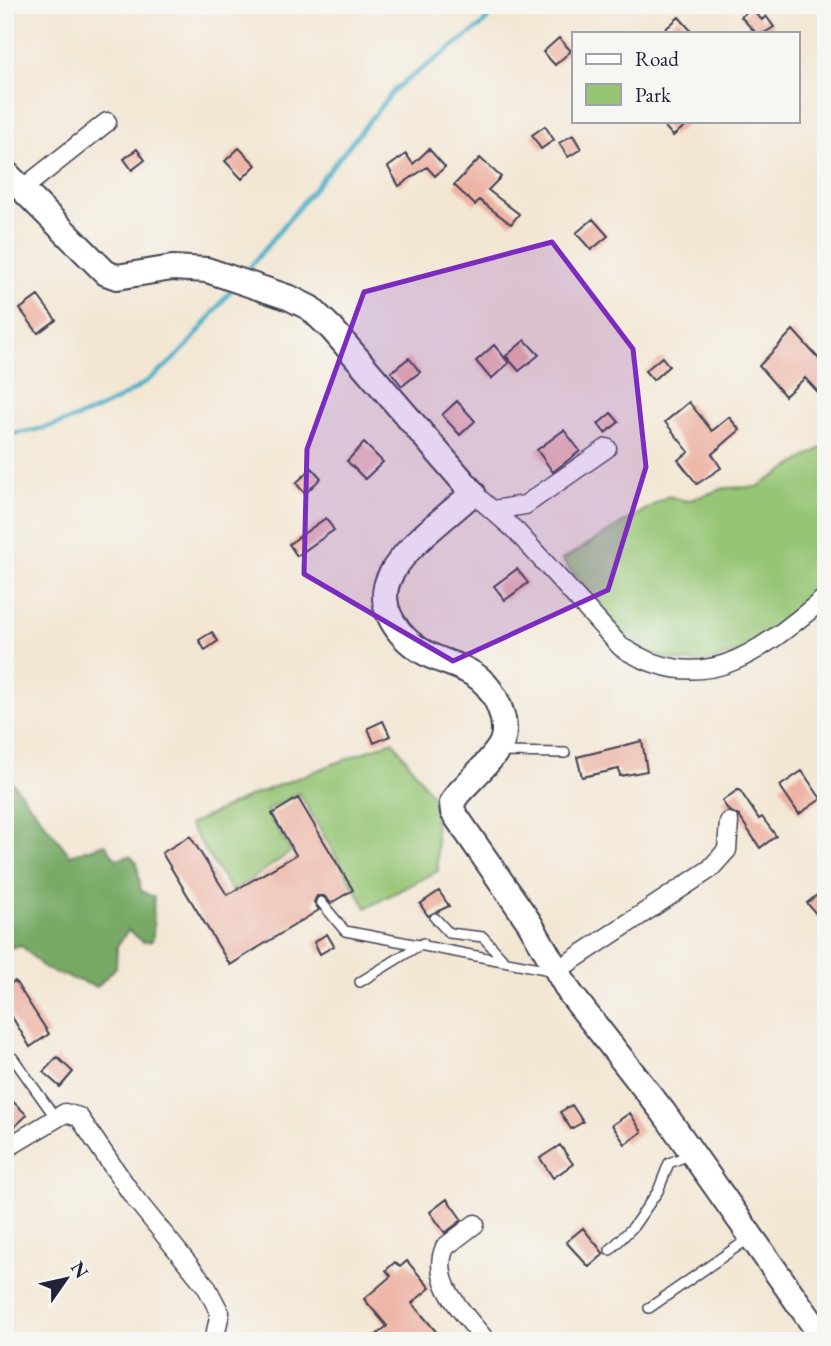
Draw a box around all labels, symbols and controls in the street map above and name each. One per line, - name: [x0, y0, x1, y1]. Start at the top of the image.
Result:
- legend: [572, 32, 800, 122]
- text: Road: [635, 45, 679, 72]
- text: Park: [635, 81, 672, 108]
- north arrow: [32, 1244, 102, 1314]
- text: N: [65, 1256, 95, 1284]

